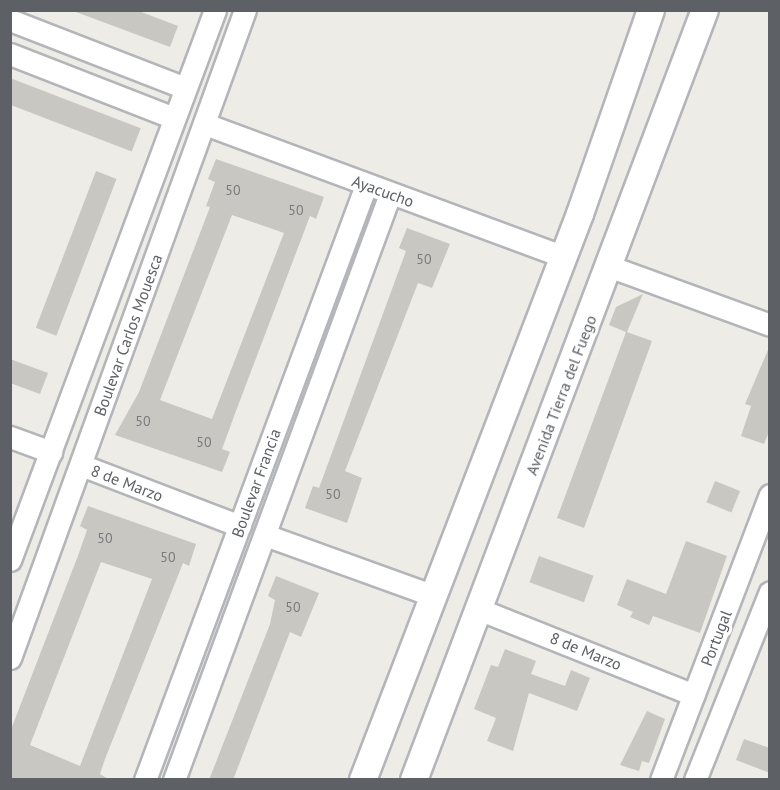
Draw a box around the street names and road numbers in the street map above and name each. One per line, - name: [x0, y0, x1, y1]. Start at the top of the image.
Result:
- street label: Ayacucho: [349, 171, 417, 211]
- street label: Boulevar Carlos Mouesca: [90, 252, 166, 418]
- street label: Avenida Tierra del Fuego: [522, 312, 600, 478]
- street label: Boulevar Francia: [227, 426, 285, 540]
- street label: 8 de Marzo: [88, 461, 166, 505]
- street label: Portugal: [697, 607, 735, 669]
- street label: 8 de Marzo: [547, 628, 625, 674]

